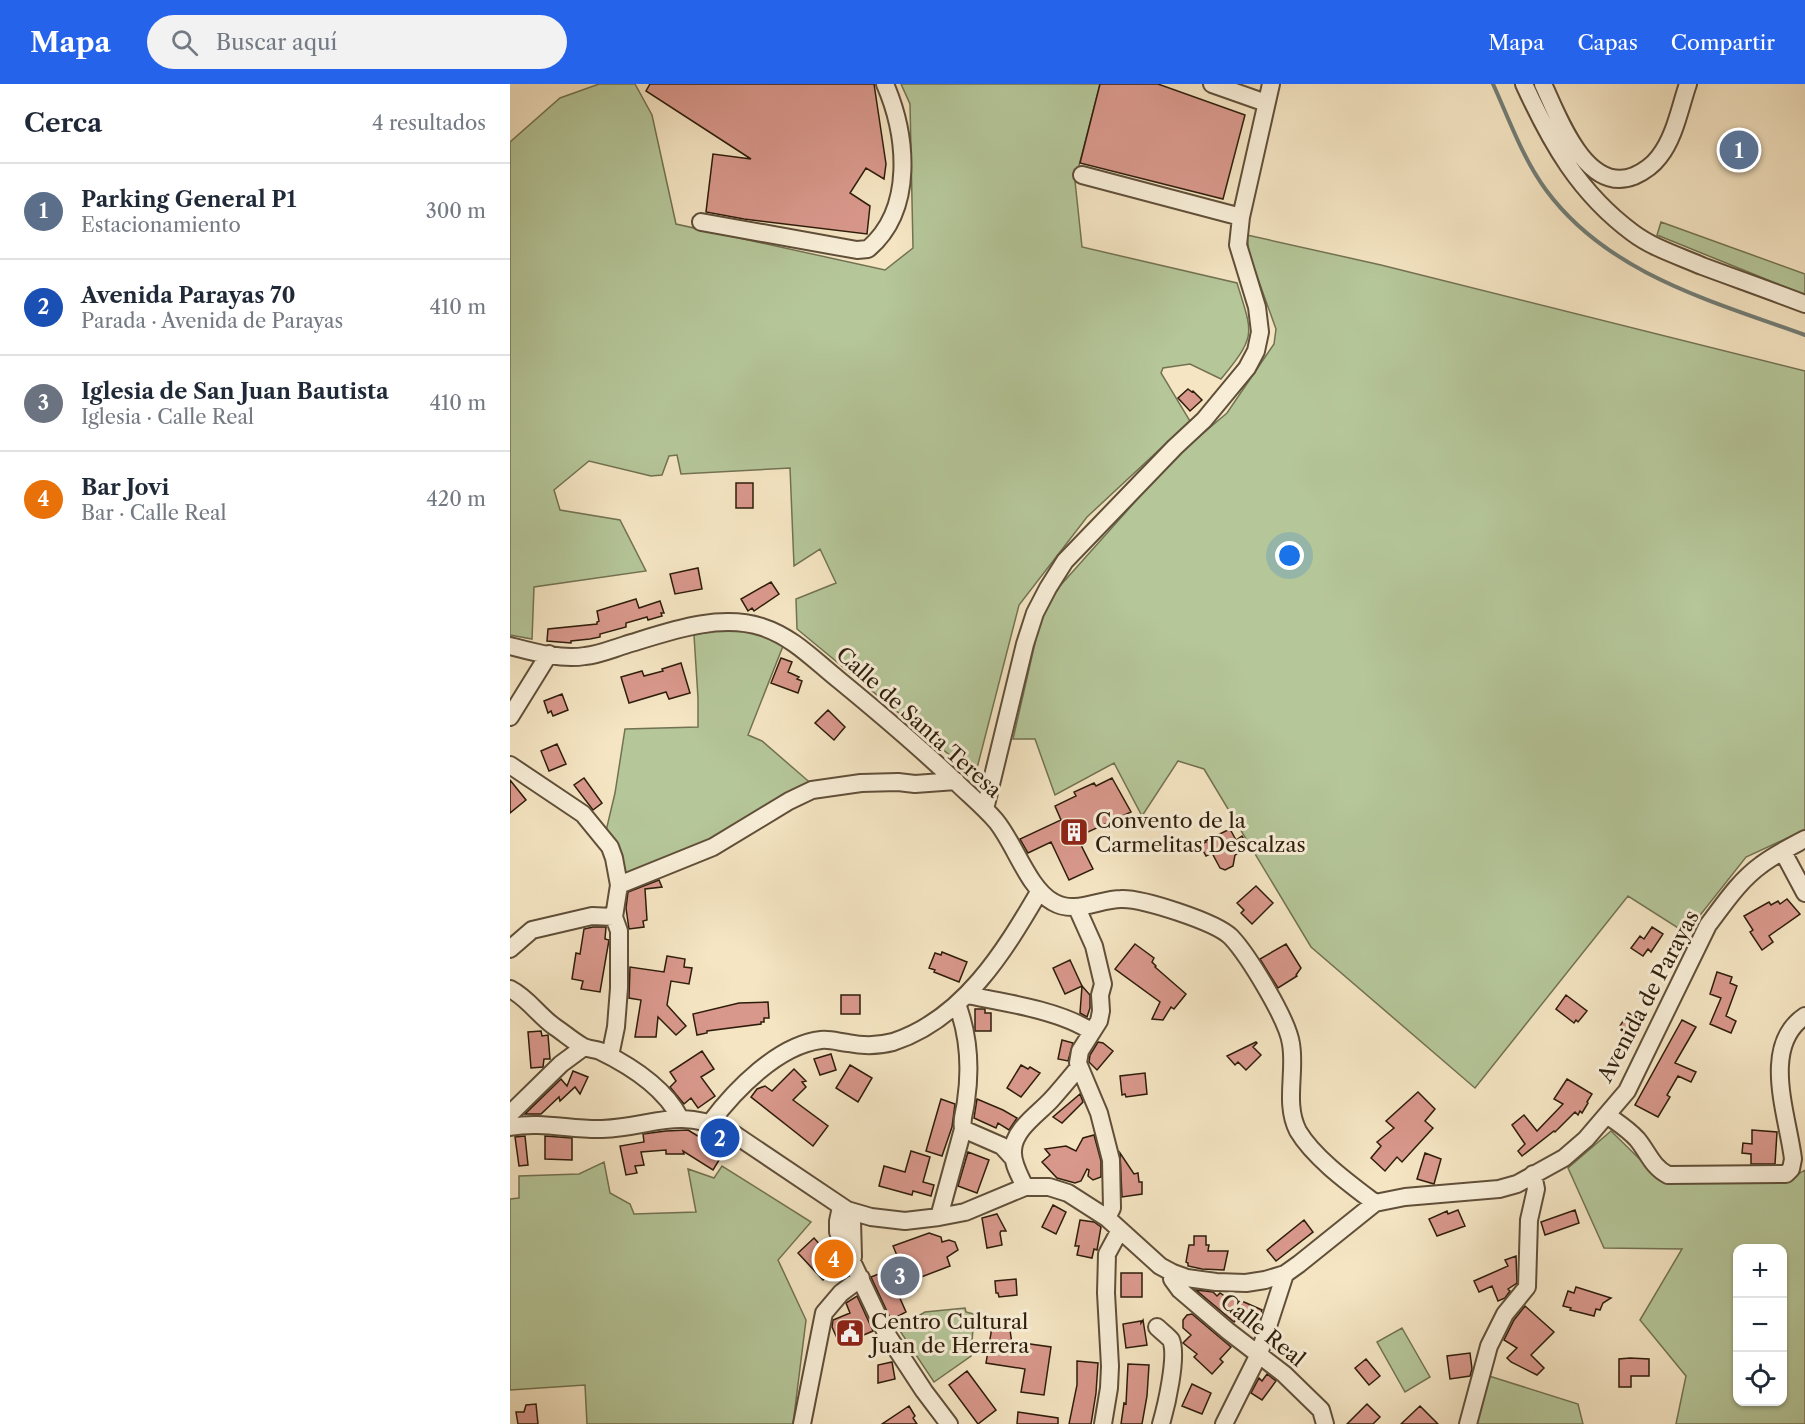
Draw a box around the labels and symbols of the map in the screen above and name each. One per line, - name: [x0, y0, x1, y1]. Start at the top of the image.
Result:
- pin: 1: [1720, 128, 1758, 172]
- your location: [1275, 541, 1304, 570]
- street label: Calle de Santa Teresa: [831, 641, 1007, 803]
- place label: Convento de la Carmelitas Descalzas: [1095, 808, 1306, 857]
- building icon: Convento de la Carmelitas Descalzas: [1058, 816, 1090, 848]
- street label: Avenida de Parayas: [1592, 906, 1704, 1087]
- pin: 2: [700, 1116, 740, 1160]
- pin: 4: [814, 1236, 854, 1282]
- pin: 3: [880, 1254, 920, 1298]
- street label: Calle Real: [1216, 1288, 1310, 1372]
- place label: Centro Cultural Juan de Herrera: [868, 1309, 1030, 1358]
- public building icon: Centro Cultural Juan de Herrera: [834, 1317, 866, 1349]

